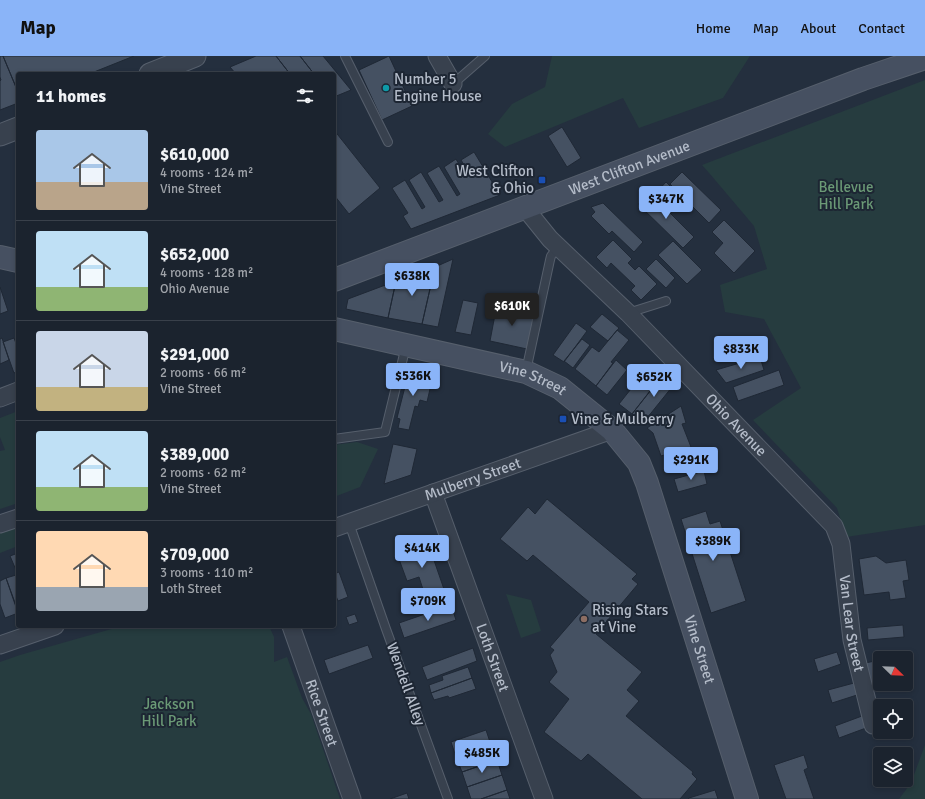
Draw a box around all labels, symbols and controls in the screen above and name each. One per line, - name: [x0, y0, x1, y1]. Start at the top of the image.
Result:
- text: Map: [20, 16, 56, 40]
- text: Home: [696, 20, 731, 37]
- text: Map: [753, 20, 778, 37]
- text: About: [800, 20, 836, 37]
- text: Contact: [858, 20, 905, 37]
- place label: Number 5 Engine House: [394, 70, 482, 105]
- marker: Number 5 Engine House: [381, 83, 391, 93]
- icon: filters: [294, 85, 316, 107]
- text: 11 homes: [36, 86, 106, 107]
- street label: West Clifton Avenue: [566, 137, 692, 199]
- text: $610,000: [160, 144, 229, 165]
- icon: home: [68, 146, 116, 194]
- place label: West Clifton & Ohio: [456, 162, 534, 197]
- text: 4 rooms · 124 m²: [160, 165, 253, 181]
- marker: West Clifton & Ohio: [537, 175, 547, 185]
- park label: Bellevue Hill Park: [819, 178, 874, 213]
- text: Vine Street: [160, 181, 221, 197]
- pin: $347K: [638, 186, 694, 220]
- text: $347K: [648, 191, 684, 207]
- text: $652,000: [160, 244, 229, 265]
- icon: home: [68, 247, 116, 295]
- pin: $638K: [384, 263, 440, 297]
- text: 4 rooms · 128 m²: [160, 265, 253, 281]
- text: $638K: [394, 268, 430, 284]
- text: Ohio Avenue: [160, 281, 229, 297]
- pin: $610K: [484, 293, 540, 327]
- text: $610K: [494, 298, 530, 314]
- pin: $833K: [713, 336, 769, 370]
- text: $833K: [723, 341, 759, 357]
- text: $291,000: [160, 344, 229, 365]
- icon: home: [68, 347, 116, 395]
- street label: Vine Street: [498, 357, 570, 399]
- pin: $536K: [385, 363, 441, 397]
- pin: $652K: [626, 364, 682, 398]
- text: 2 rooms · 66 m²: [160, 365, 246, 381]
- text: $536K: [395, 368, 431, 384]
- text: $652K: [636, 369, 672, 385]
- text: Vine Street: [160, 381, 221, 397]
- street label: Ohio Avenue: [702, 390, 771, 460]
- place label: Vine & Mulberry: [571, 410, 674, 428]
- marker: Vine & Mulberry: [558, 414, 568, 424]
- text: $389,000: [160, 444, 229, 465]
- icon: home: [68, 447, 116, 495]
- pin: $291K: [663, 447, 719, 481]
- text: $291K: [673, 452, 709, 468]
- street label: Mulberry Street: [422, 454, 523, 504]
- text: 2 rooms · 62 m²: [160, 465, 246, 481]
- text: Vine Street: [160, 481, 221, 497]
- pin: $389K: [685, 528, 741, 562]
- text: $389K: [695, 533, 731, 549]
- pin: $414K: [394, 535, 450, 569]
- text: $414K: [404, 540, 440, 556]
- text: $709,000: [160, 544, 229, 565]
- icon: home: [68, 547, 116, 595]
- text: 3 rooms · 110 m²: [160, 565, 253, 581]
- street label: Van Lear Street: [836, 574, 868, 673]
- text: Loth Street: [160, 581, 221, 597]
- pin: $709K: [400, 588, 456, 622]
- text: $709K: [410, 593, 446, 609]
- place label: Rising Stars at Vine: [592, 601, 669, 636]
- street label: Vine Street: [680, 613, 719, 686]
- marker: Rising Stars at Vine: [579, 614, 589, 624]
- street label: Loth Street: [472, 621, 513, 694]
- street label: Wendell Alley: [383, 640, 429, 728]
- north arrow: [873, 651, 913, 691]
- map controls: [873, 651, 913, 787]
- street label: Rice Street: [301, 677, 342, 749]
- park label: Jackson Hill Park: [142, 695, 197, 730]
- button: locate: [873, 699, 913, 739]
- pin: $485K: [454, 740, 510, 774]
- text: $485K: [464, 745, 500, 761]
- button: layers: [873, 747, 913, 787]

